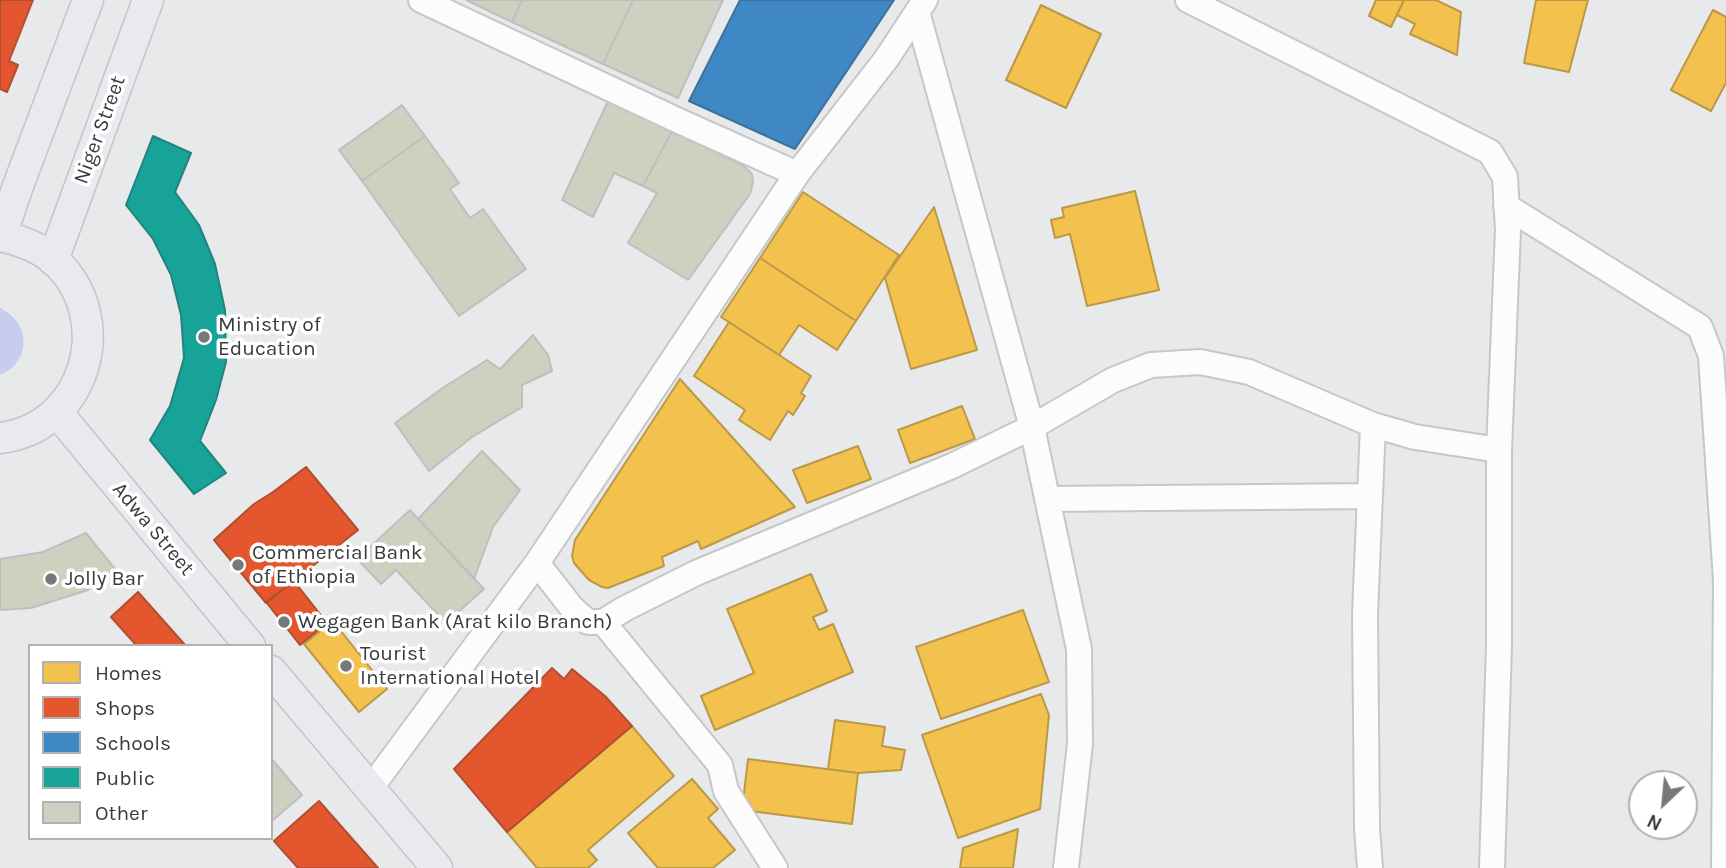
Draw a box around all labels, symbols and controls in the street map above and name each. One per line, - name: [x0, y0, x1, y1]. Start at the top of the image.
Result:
- street label: Niger Street: [69, 72, 131, 188]
- place label: Ministry of Education: [218, 312, 321, 362]
- marker: Ministry of Education: [196, 329, 212, 345]
- street label: Adwa Street: [107, 477, 199, 581]
- place label: Commercial Bank of Ethiopia: [252, 540, 423, 590]
- marker: Commercial Bank of Ethiopia: [230, 557, 246, 573]
- place label: Jolly Bar: [65, 566, 144, 592]
- marker: Jolly Bar: [43, 571, 59, 587]
- place label: Wegagen Bank (Arat kilo Branch): [298, 609, 613, 635]
- marker: Wegagen Bank (Arat kilo Branch): [276, 614, 292, 630]
- place label: Tourist International Hotel: [360, 641, 540, 691]
- legend: [28, 644, 273, 840]
- marker: Tourist International Hotel: [338, 658, 354, 674]
- text: Homes: [95, 661, 162, 685]
- text: Shops: [95, 696, 155, 720]
- text: Schools: [95, 731, 171, 755]
- text: Public: [95, 766, 155, 790]
- north arrow: [1628, 770, 1698, 840]
- text: Other: [95, 801, 148, 825]
- text: N: [1644, 809, 1666, 835]

